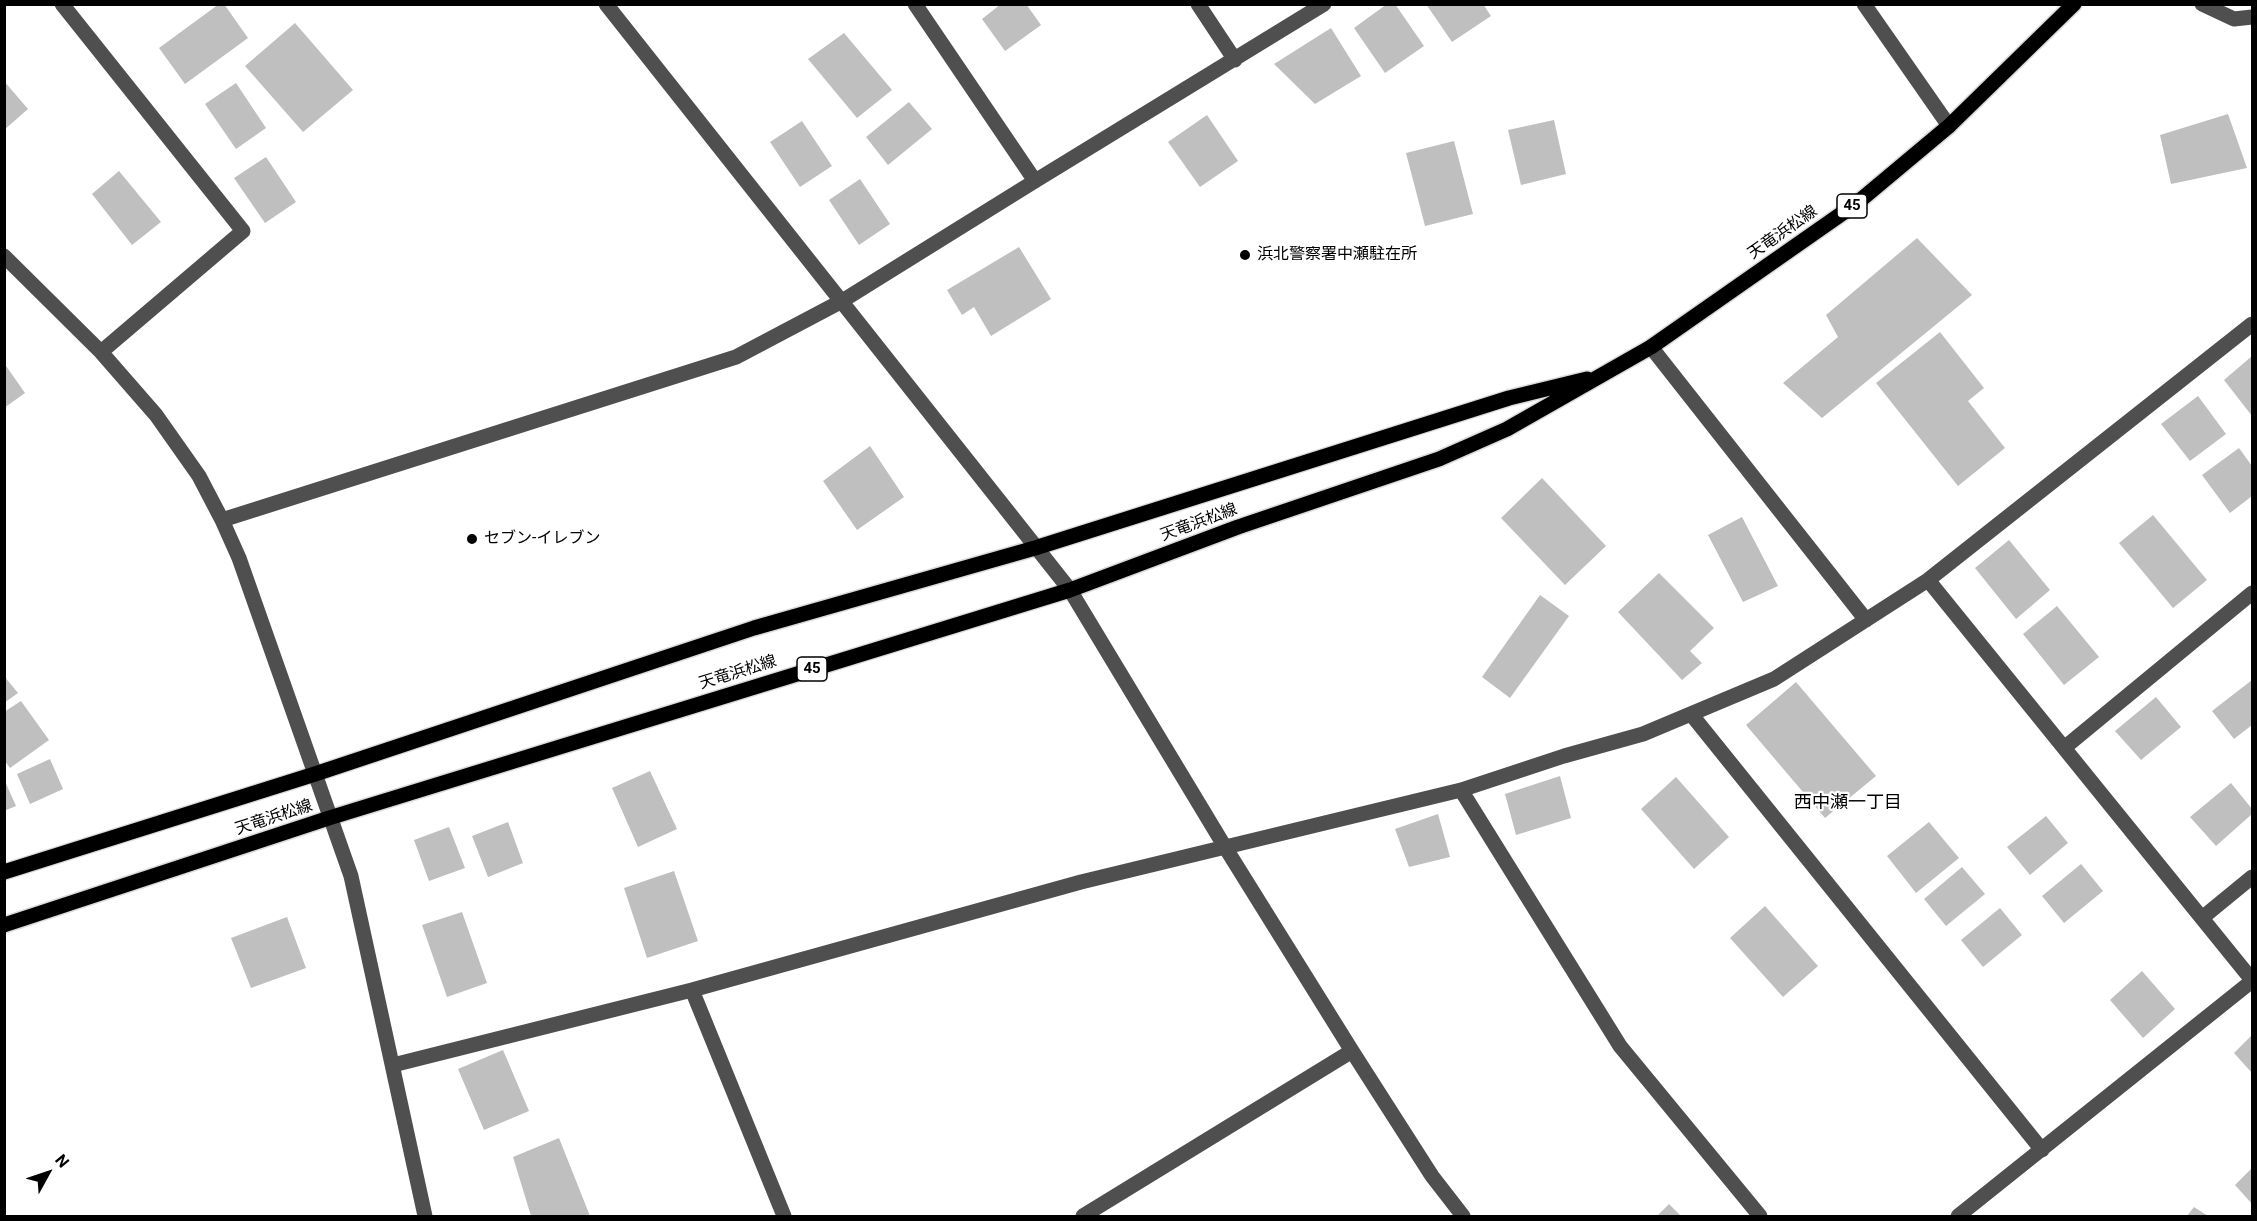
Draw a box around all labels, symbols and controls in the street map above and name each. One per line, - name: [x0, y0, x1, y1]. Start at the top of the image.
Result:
- road number: 45: [1837, 194, 1867, 218]
- street label: 天竜浜松線: [1745, 202, 1821, 264]
- place label: 浜北警察署中瀬駐在所: [1257, 245, 1417, 265]
- marker: 浜北警察署中瀬駐在所: [1238, 248, 1252, 262]
- street label: 天竜浜松線: [1158, 500, 1240, 546]
- place label: セブン-イレブン: [484, 529, 600, 549]
- marker: セブン-イレブン: [465, 532, 479, 546]
- street label: 天竜浜松線: [697, 652, 779, 694]
- road number: 45: [797, 657, 827, 681]
- district label: 西中瀬一丁目: [1794, 792, 1902, 814]
- street label: 天竜浜松線: [233, 797, 315, 839]
- north arrow: [18, 1143, 78, 1203]
- text: N: [51, 1151, 73, 1172]

